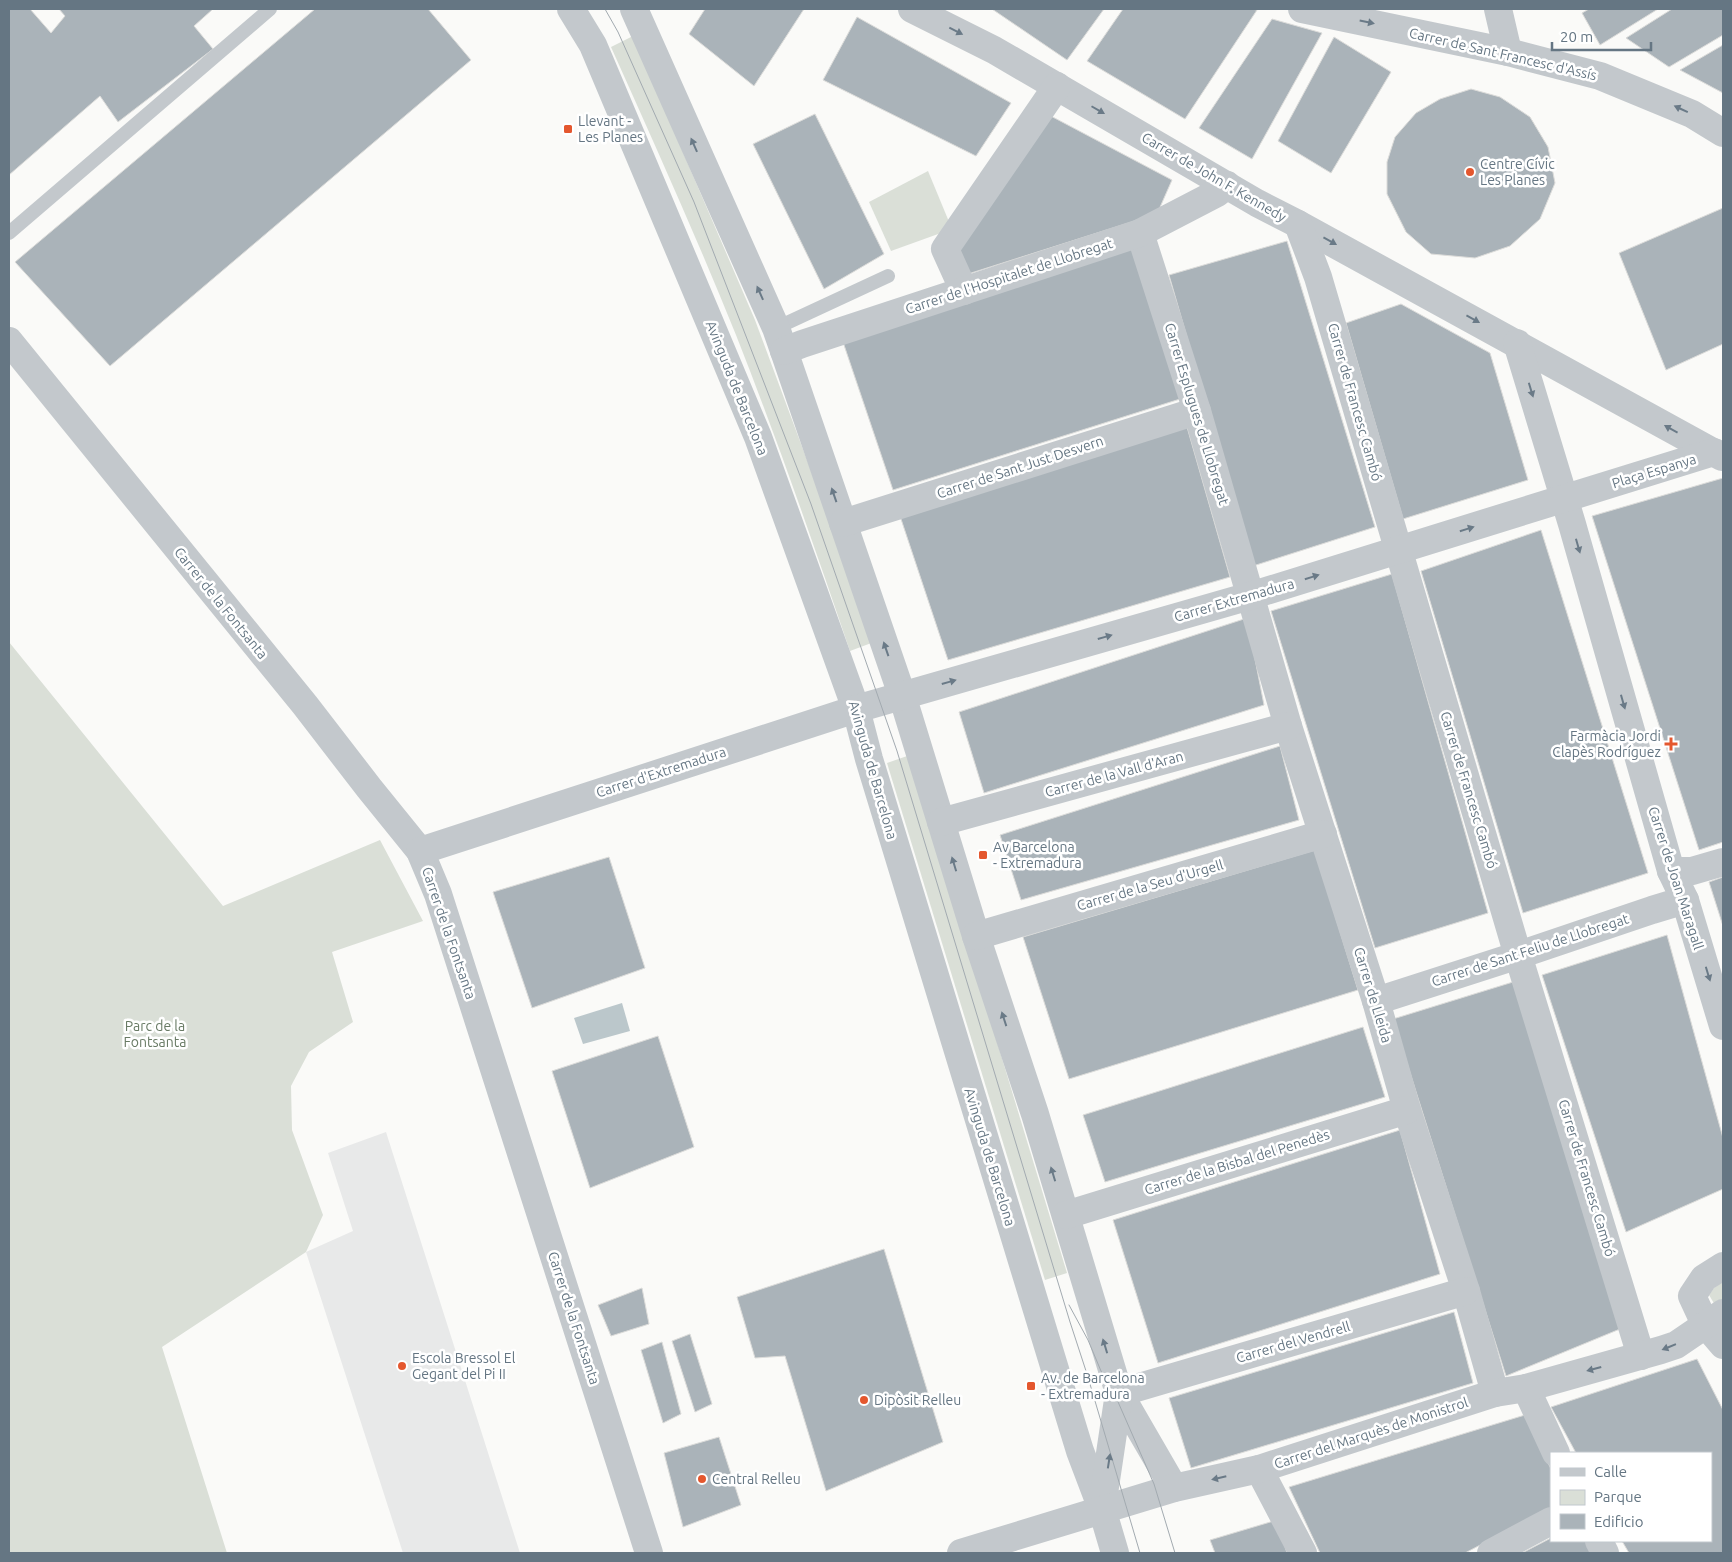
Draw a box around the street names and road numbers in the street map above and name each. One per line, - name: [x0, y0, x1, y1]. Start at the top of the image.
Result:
- street label: Carrer de Sant Francesc d'Assís: [1408, 25, 1598, 83]
- street label: Carrer de John F. Kennedy: [1139, 129, 1289, 225]
- street label: Carrer de l'Hospitalet de Llobregat: [903, 235, 1115, 317]
- street label: Avinguda de Barcelona: [703, 318, 771, 458]
- street label: Carrer Esplugues de Llobregat: [1162, 321, 1233, 507]
- street label: Carrer de Francesc Cambó: [1325, 321, 1385, 483]
- street label: Carrer de Sant Just Desvern: [935, 432, 1105, 502]
- street label: Plaça Espanya: [1610, 451, 1698, 491]
- street label: Carrer de la Fontsanta: [171, 544, 271, 662]
- street label: Carrer Extremadura: [1172, 575, 1296, 625]
- street label: Avinguda de Barcelona: [846, 699, 900, 841]
- street label: Carrer de Francesc Cambó: [1437, 709, 1501, 871]
- street label: Carrer d'Extremadura: [594, 743, 728, 801]
- street label: Carrer de la Vall d'Aran: [1043, 748, 1185, 800]
- street label: Carrer de Joan Maragall: [1645, 804, 1707, 952]
- street label: Carrer de la Seu d'Urgell: [1075, 856, 1225, 914]
- street label: Carrer de la Fontsanta: [419, 865, 479, 1001]
- street label: Carrer de Sant Feliu de Llobregat: [1429, 910, 1631, 990]
- street label: Carrer de Lleida: [1351, 945, 1395, 1045]
- street label: Avinguda de Barcelona: [961, 1086, 1019, 1228]
- street label: Carrer de Francesc Cambó: [1555, 1097, 1619, 1259]
- street label: Carrer de la Bisbal del Penedès: [1142, 1126, 1332, 1198]
- street label: Carrer de la Fontsanta: [545, 1250, 603, 1386]
- street label: Carrer del Vendrell: [1234, 1318, 1352, 1366]
- street label: Carrer del Marquès de Monistrol: [1272, 1394, 1470, 1472]

